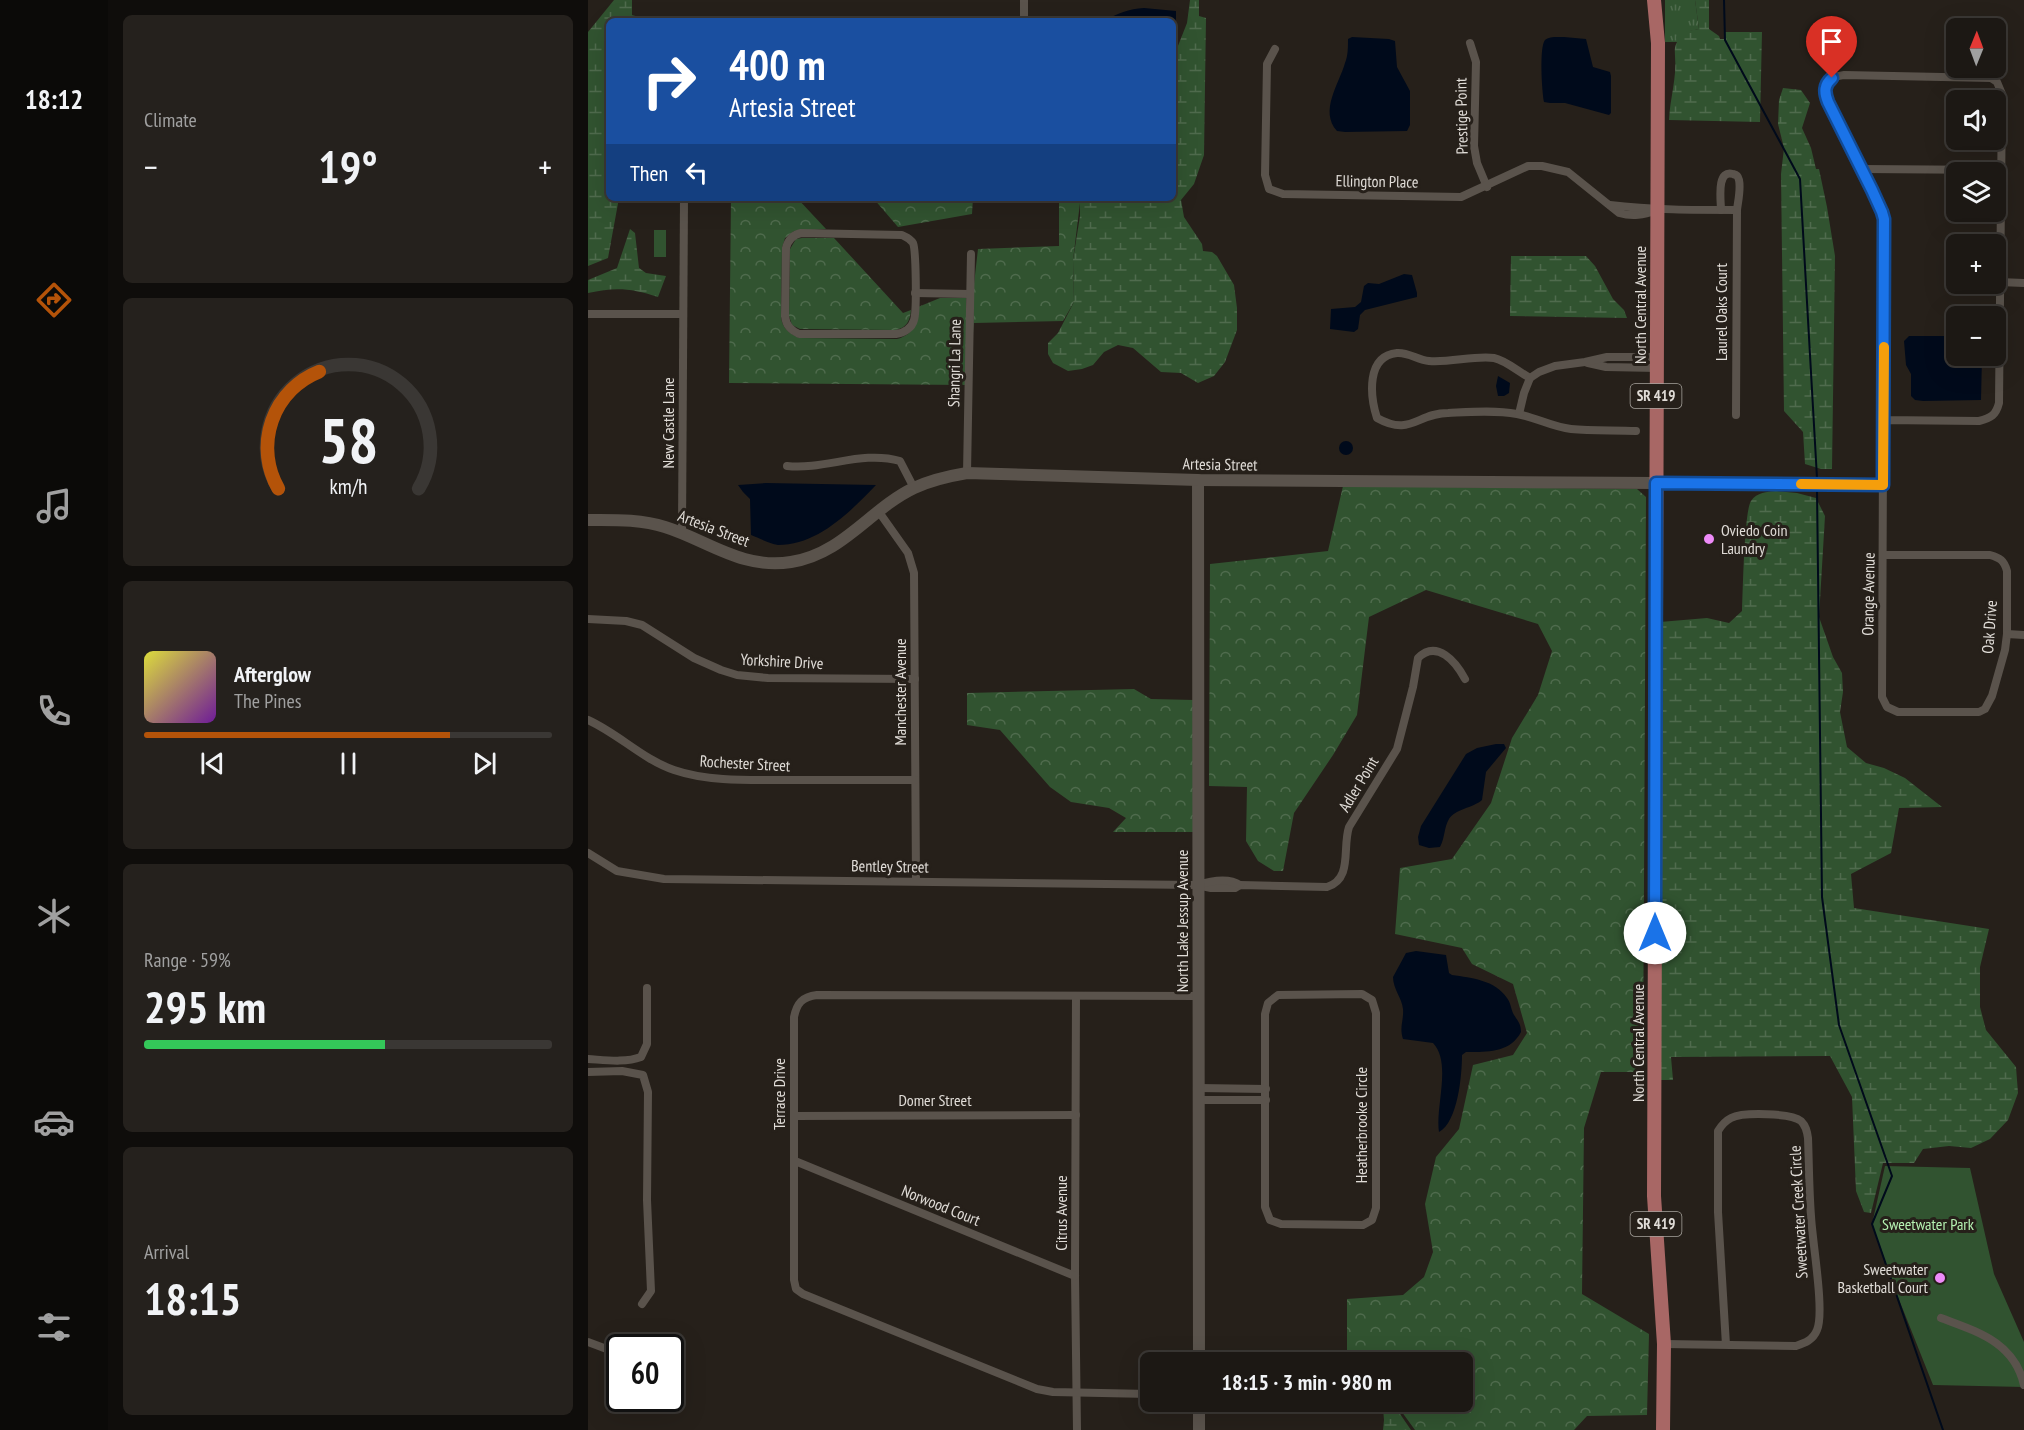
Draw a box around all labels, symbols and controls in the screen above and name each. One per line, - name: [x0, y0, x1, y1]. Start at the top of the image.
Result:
- pin: [1806, 16, 1857, 78]
- north arrow: [1946, 18, 2006, 78]
- map controls: [1946, 18, 2006, 366]
- icon: arrive: [1815, 25, 1848, 58]
- text: 400 m: [729, 37, 826, 92]
- icon: right: [630, 42, 708, 120]
- street label: Prestige Point: [1450, 77, 1472, 154]
- text: 18:12: [25, 82, 83, 116]
- text: Artesia Street: [729, 90, 856, 124]
- button: sound: [1946, 90, 2006, 150]
- text: Climate: [144, 107, 197, 133]
- text: 19°: [318, 137, 378, 195]
- text: −: [144, 145, 158, 188]
- text: +: [538, 145, 552, 188]
- icon: left: [680, 156, 713, 189]
- text: Then: [630, 159, 668, 187]
- button: layers: [1946, 162, 2006, 222]
- street label: Ellington Place: [1335, 170, 1419, 192]
- button: +: [1946, 234, 2006, 294]
- street label: North Central Avenue: [1630, 246, 1650, 364]
- street label: Laurel Oaks Court: [1711, 262, 1731, 361]
- icon: directions: [33, 279, 75, 321]
- button: −: [1946, 306, 2006, 366]
- street label: Shangri La Lane: [943, 319, 965, 407]
- street label: New Castle Lane: [658, 377, 678, 469]
- road number: SR 419: [1630, 384, 1682, 408]
- text: 58: [318, 399, 378, 480]
- street label: Artesia Street: [1182, 453, 1258, 475]
- text: km/h: [329, 472, 367, 500]
- icon: music: [33, 485, 75, 527]
- street label: Artesia Street: [675, 505, 753, 551]
- place label: Oviedo Coin Laundry: [1721, 520, 1787, 558]
- marker: Oviedo Coin Laundry: [1702, 532, 1716, 546]
- street label: Orange Avenue: [1857, 552, 1879, 636]
- street label: Oak Drive: [1977, 600, 2001, 654]
- street label: Manchester Avenue: [890, 638, 910, 746]
- street label: Yorkshire Drive: [740, 649, 824, 673]
- text: Afterglow: [234, 660, 311, 688]
- text: The Pines: [234, 688, 301, 714]
- icon: phone: [33, 690, 75, 732]
- icon: previous: [196, 747, 229, 780]
- icon: pause: [332, 747, 365, 780]
- icon: next: [468, 747, 501, 780]
- street label: Rochester Street: [699, 751, 791, 775]
- street label: Adler Point: [1334, 752, 1383, 815]
- street label: North Lake Jessup Avenue: [1172, 850, 1192, 992]
- street label: Bentley Street: [851, 855, 930, 877]
- icon: climate: [33, 895, 75, 937]
- position arrow: [1623, 901, 1687, 965]
- text: Range · 59%: [144, 947, 231, 973]
- text: 295 km: [144, 977, 266, 1035]
- street label: North Central Avenue: [1628, 984, 1648, 1102]
- street label: Terrace Drive: [769, 1058, 789, 1130]
- street label: Heatherbrooke Circle: [1351, 1067, 1371, 1183]
- street label: Domer Street: [898, 1090, 972, 1110]
- icon: car: [33, 1101, 75, 1143]
- street label: Sweetwater Creek Circle: [1785, 1145, 1811, 1279]
- street label: Citrus Avenue: [1051, 1175, 1071, 1251]
- street label: Norwood Court: [899, 1180, 984, 1230]
- road number: SR 419: [1630, 1212, 1682, 1236]
- park label: Sweetwater Park: [1882, 1214, 1975, 1234]
- text: Arrival: [144, 1239, 189, 1265]
- place label: Sweetwater Basketball Court: [1838, 1259, 1929, 1297]
- text: 18:15: [144, 1269, 241, 1327]
- marker: Sweetwater Basketball Court: [1933, 1271, 1947, 1285]
- icon: filters: [33, 1306, 75, 1348]
- speed limit sign: 60: [606, 1334, 684, 1412]
- text: 18:15 · 3 min · 980 m: [1221, 1368, 1392, 1396]

